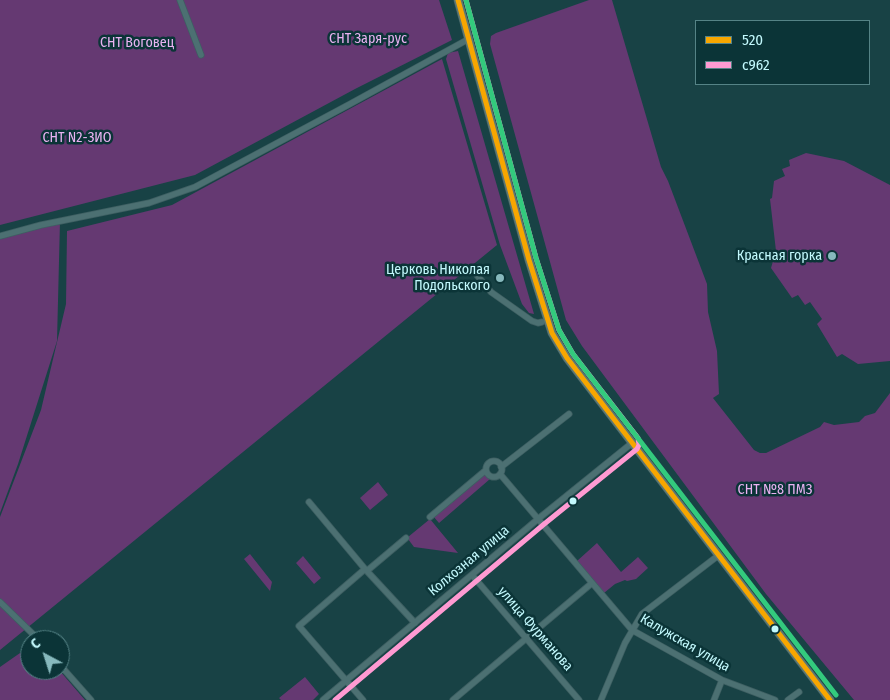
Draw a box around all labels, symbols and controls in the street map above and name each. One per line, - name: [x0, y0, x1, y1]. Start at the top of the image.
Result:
- legend: [695, 20, 870, 85]
- park label: СНТ Заря-рус: [329, 31, 407, 47]
- text: 520: [742, 31, 763, 49]
- park label: СНТ Воговец: [100, 35, 174, 51]
- text: с962: [742, 56, 770, 74]
- park label: СНТ N2-ЗИО: [42, 130, 112, 146]
- place label: Красная горка: [737, 248, 822, 264]
- marker: Красная горка: [826, 250, 838, 262]
- place label: Церковь Николая Подольского: [386, 262, 490, 294]
- marker: Церковь Николая Подольского: [494, 272, 506, 284]
- park label: СНТ №8 ПМЗ: [738, 482, 812, 498]
- unlabelled marker: [568, 496, 578, 506]
- street label: Колхозная улица: [425, 522, 513, 600]
- street label: улица Фурманова: [494, 583, 576, 675]
- street label: Калужская улица: [637, 610, 733, 676]
- unlabelled marker: [770, 624, 780, 634]
- north arrow: [20, 630, 70, 680]
- text: С: [27, 635, 44, 653]

